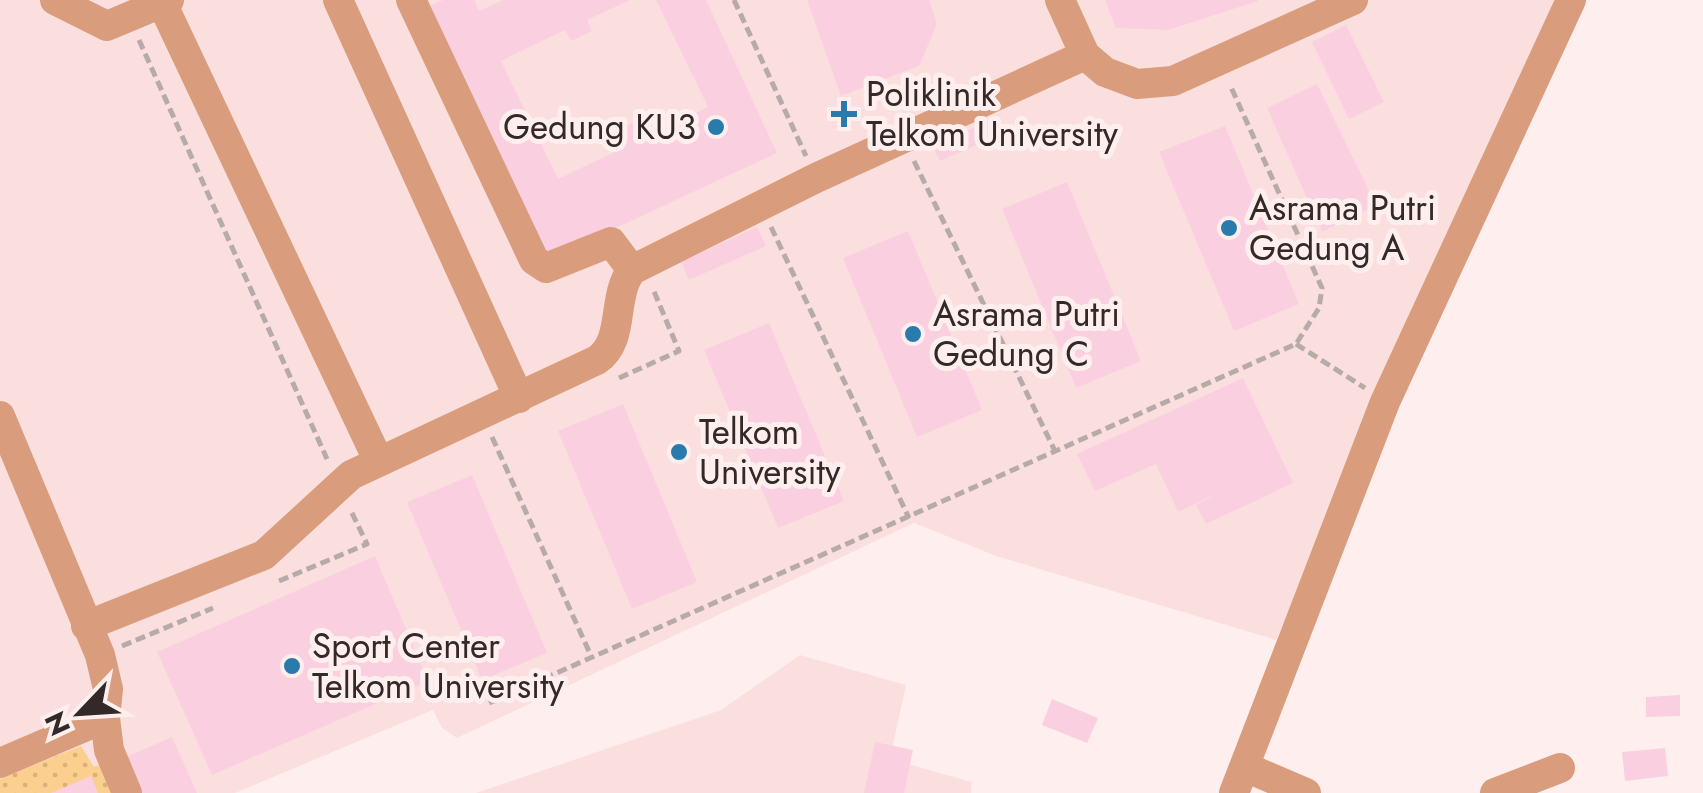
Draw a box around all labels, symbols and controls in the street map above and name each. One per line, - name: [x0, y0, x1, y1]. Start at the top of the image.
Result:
- place label: Poliklinik Telkom University: [866, 69, 1119, 159]
- marker: Poliklinik Telkom University: [831, 101, 857, 127]
- place label: Gedung KU3: [503, 102, 696, 152]
- marker: Gedung KU3: [705, 116, 727, 138]
- place label: Asrama Putri Gedung A: [1249, 183, 1436, 273]
- marker: Asrama Putri Gedung A: [1218, 217, 1240, 239]
- place label: Asrama Putri Gedung C: [933, 289, 1120, 379]
- marker: Asrama Putri Gedung C: [902, 323, 924, 345]
- place label: Telkom University: [699, 407, 841, 497]
- marker: Telkom University: [668, 441, 690, 463]
- place label: Sport Center Telkom University: [312, 621, 565, 711]
- marker: Sport Center Telkom University: [281, 655, 303, 677]
- north arrow: [30, 663, 130, 763]
- text: N: [35, 705, 81, 742]

